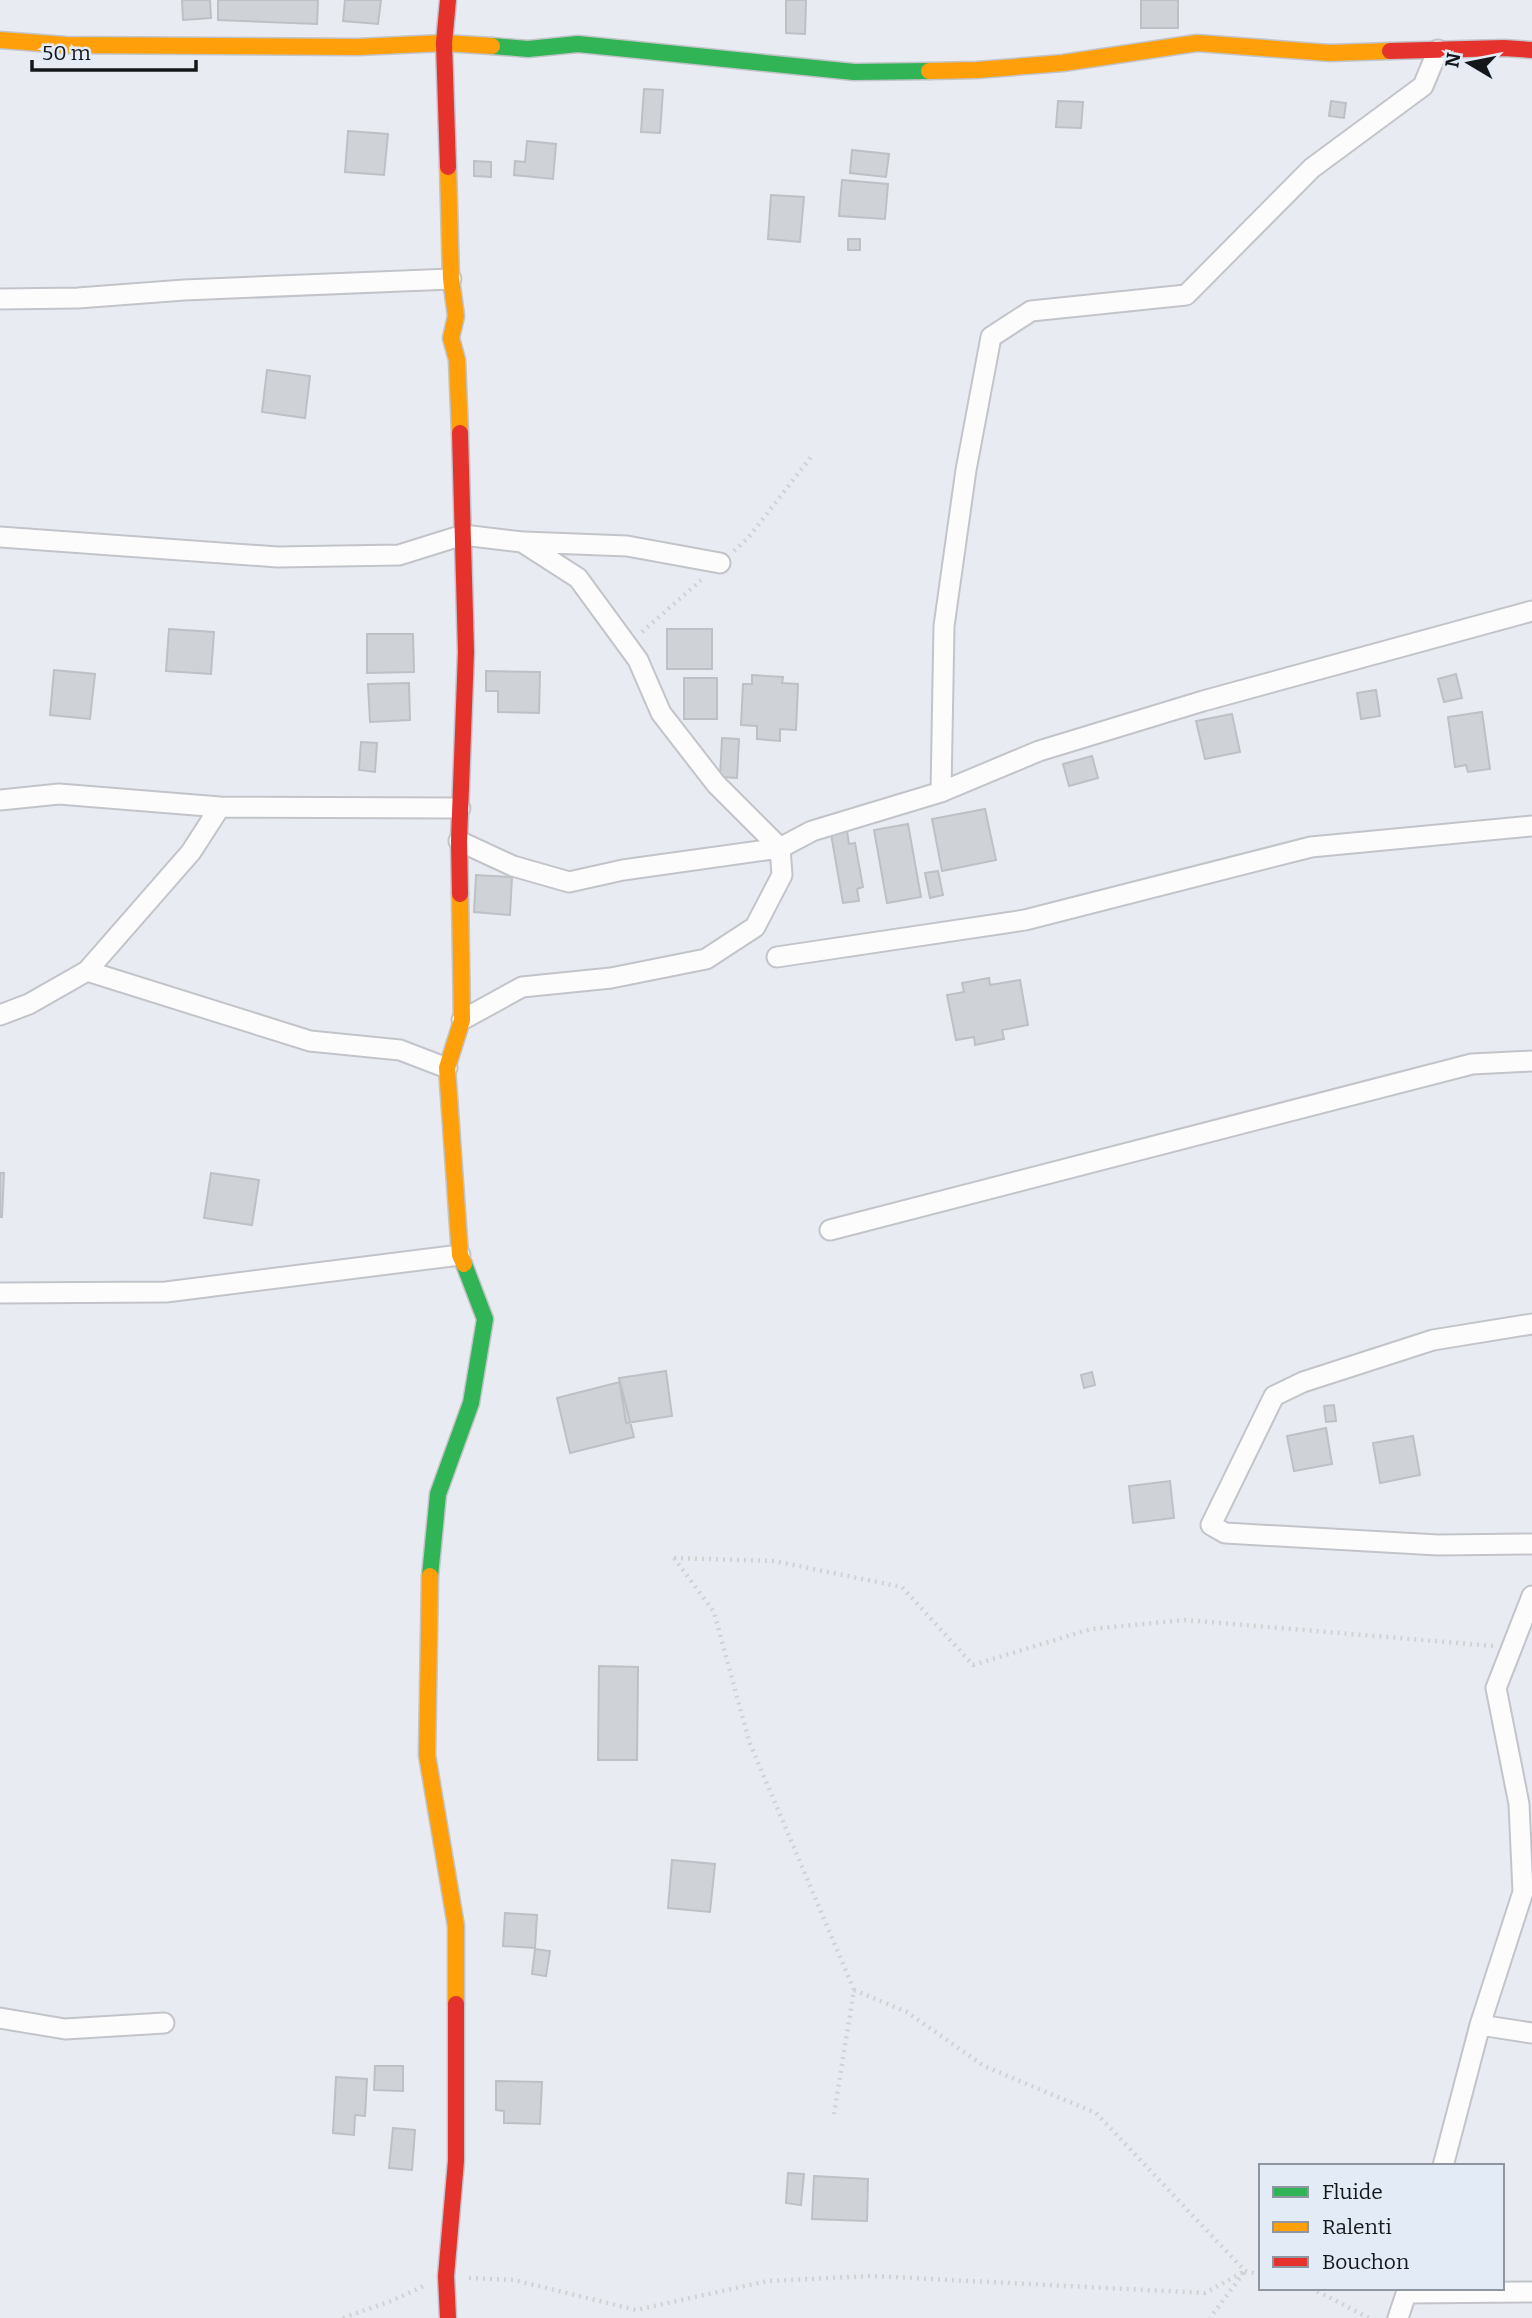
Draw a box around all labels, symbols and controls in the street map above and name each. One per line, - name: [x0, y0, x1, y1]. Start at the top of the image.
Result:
- scale bar: [32, 28, 196, 72]
- north arrow: [1434, 28, 1504, 98]
- text: 50 m: [42, 40, 91, 66]
- text: N: [1440, 51, 1465, 69]
- legend: [1259, 2164, 1504, 2290]
- text: Fluide: [1322, 2179, 1383, 2205]
- text: Ralenti: [1322, 2214, 1392, 2240]
- text: Bouchon: [1322, 2249, 1409, 2275]

